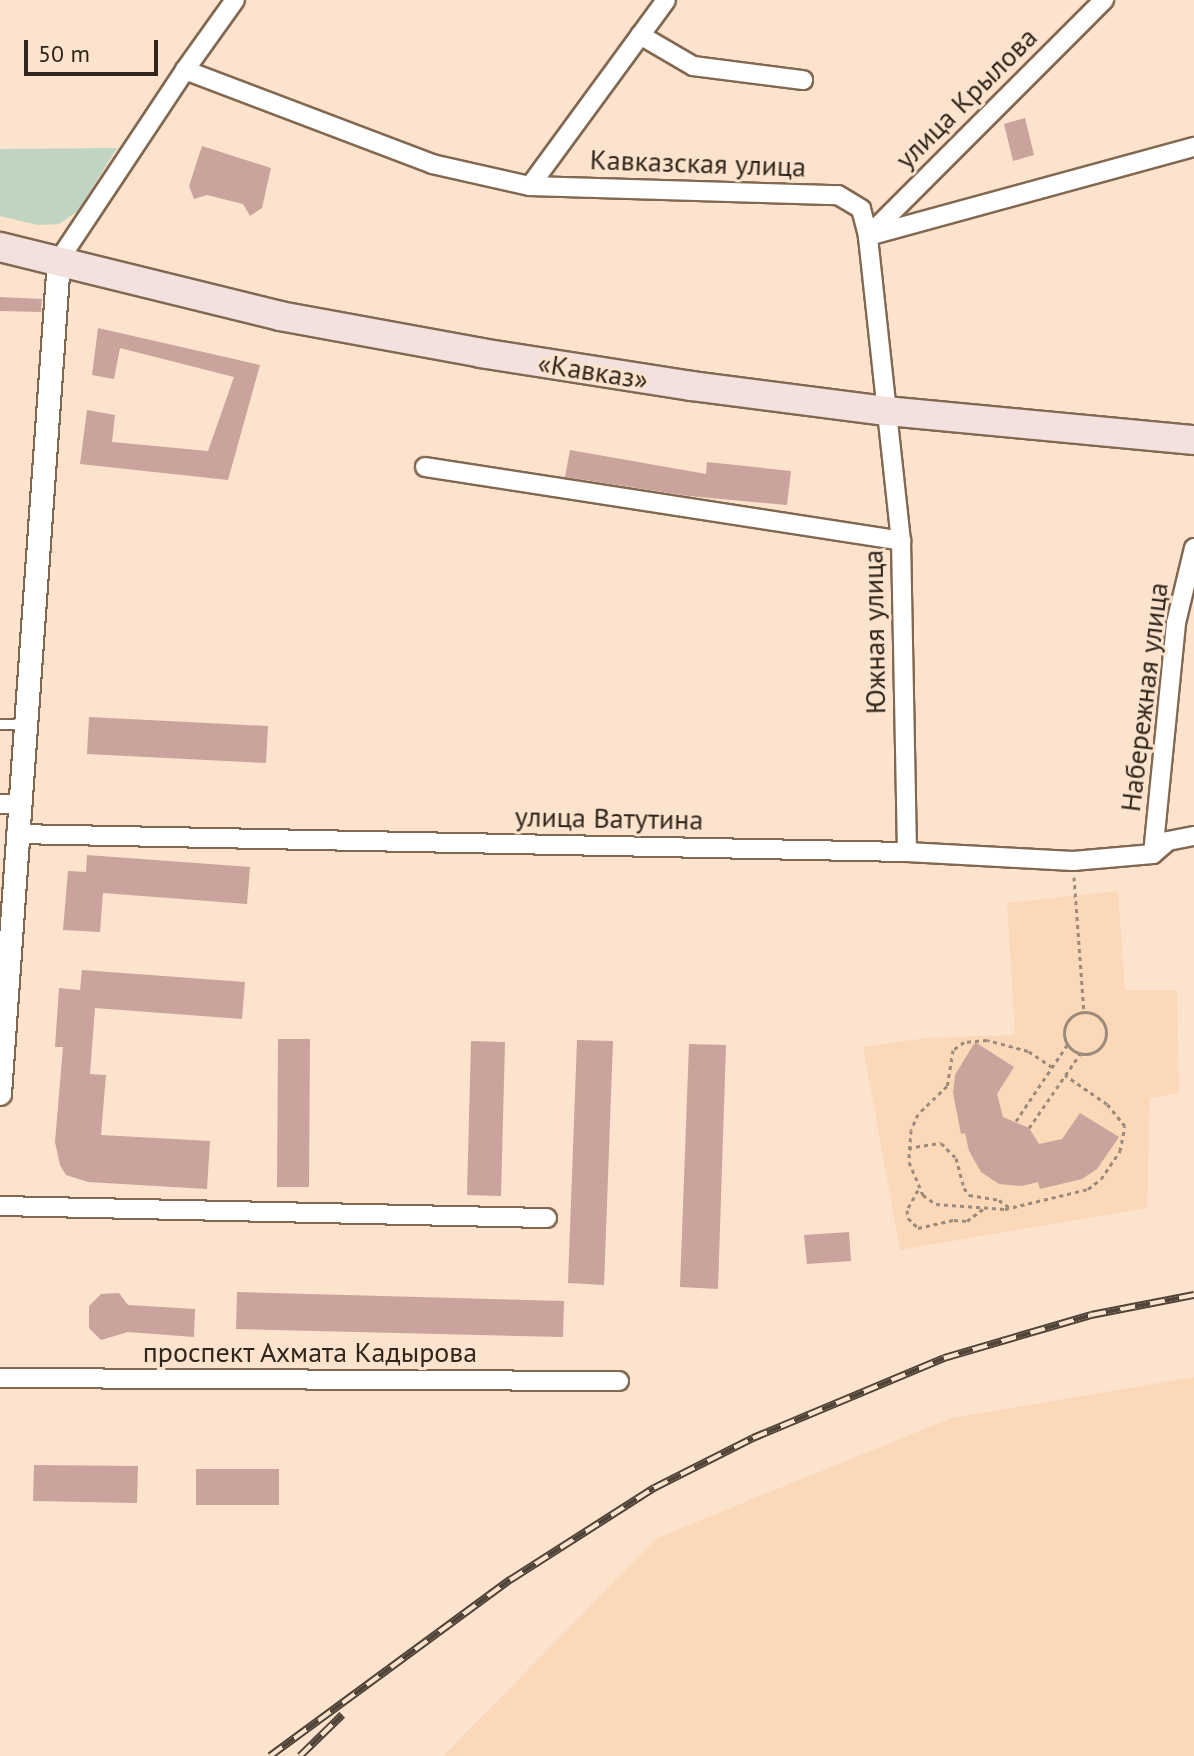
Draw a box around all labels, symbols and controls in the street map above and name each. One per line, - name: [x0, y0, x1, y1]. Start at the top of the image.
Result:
- street label: улица Крылова: [888, 20, 1044, 176]
- scale bar: [28, 24, 162, 74]
- text: 50 m: [38, 38, 90, 69]
- street label: Кавказская улица: [589, 142, 807, 184]
- street label: «Кавказ»: [535, 346, 651, 396]
- street label: Южная улица: [856, 549, 892, 715]
- street label: Набережная улица: [1113, 580, 1175, 814]
- street label: улица Ватутина: [514, 800, 704, 836]
- street label: проспект Ахмата Кадырова: [142, 1335, 478, 1369]

